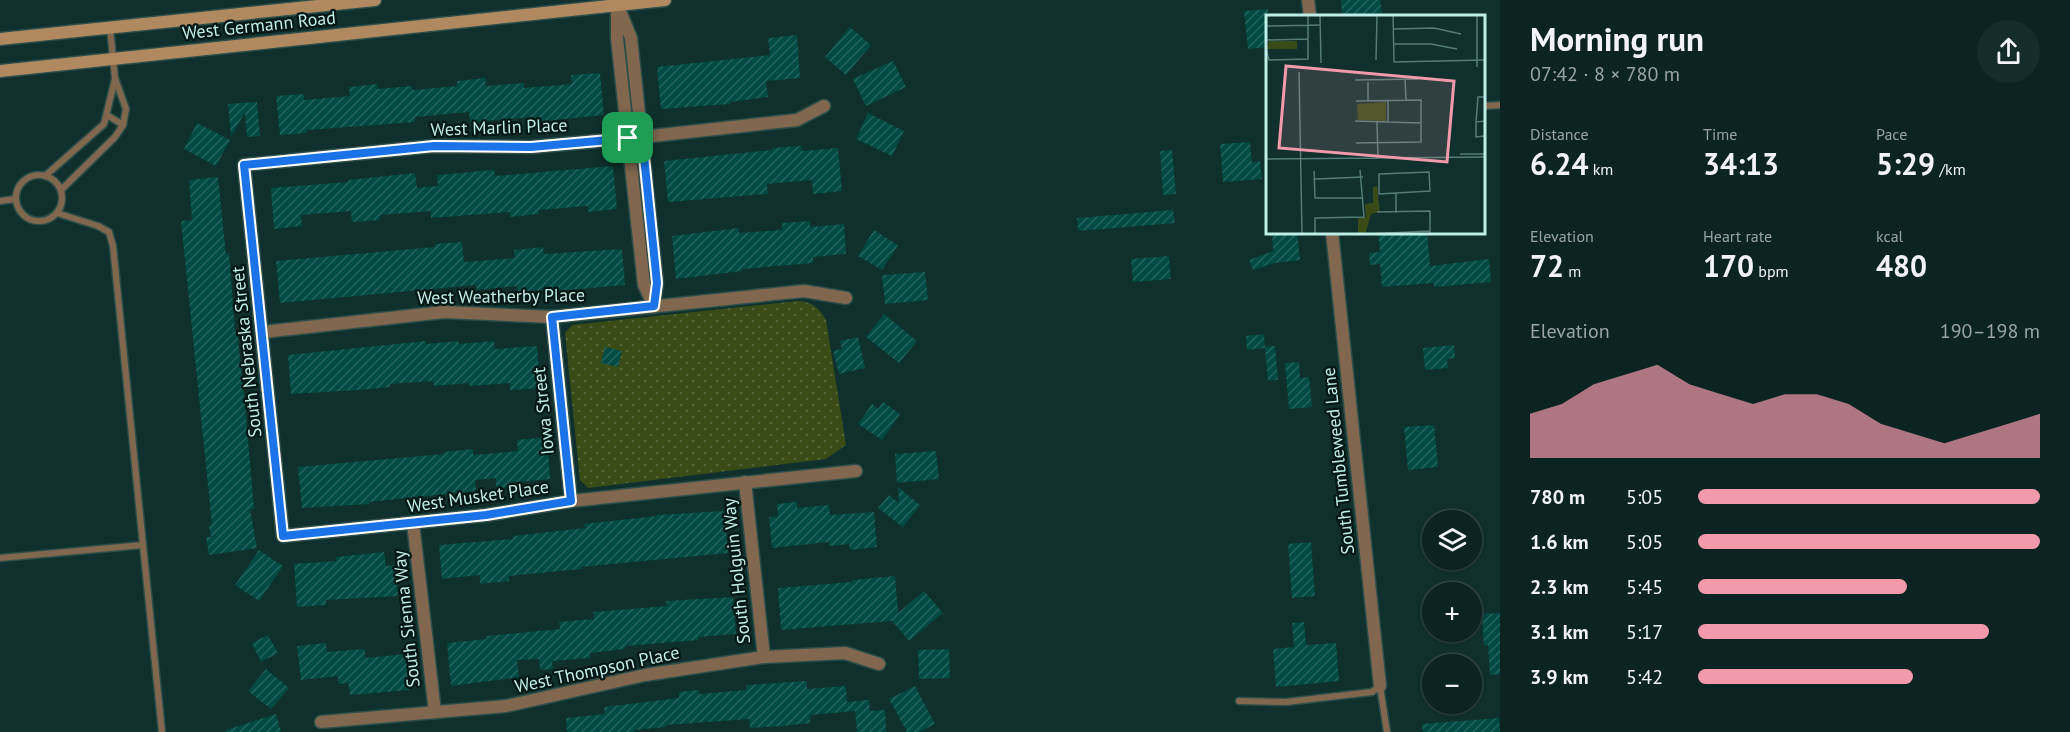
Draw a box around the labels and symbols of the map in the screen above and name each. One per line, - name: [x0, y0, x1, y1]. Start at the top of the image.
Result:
- street label: West Germann Road: [181, 6, 337, 44]
- inset map: [1266, 15, 1485, 234]
- pin: [602, 112, 653, 163]
- street label: West Marlin Place: [430, 113, 568, 141]
- street label: South Nebraska Street: [226, 265, 266, 439]
- street label: West Weatherby Place: [417, 283, 585, 309]
- street label: Iowa Street: [527, 366, 559, 456]
- street label: South Tumbleweed Lane: [1317, 366, 1359, 556]
- street label: West Musket Place: [406, 475, 550, 517]
- street label: South Holguin Way: [717, 496, 755, 645]
- street label: South Sienna Way: [387, 549, 425, 689]
- street label: West Thompson Place: [512, 640, 682, 698]

